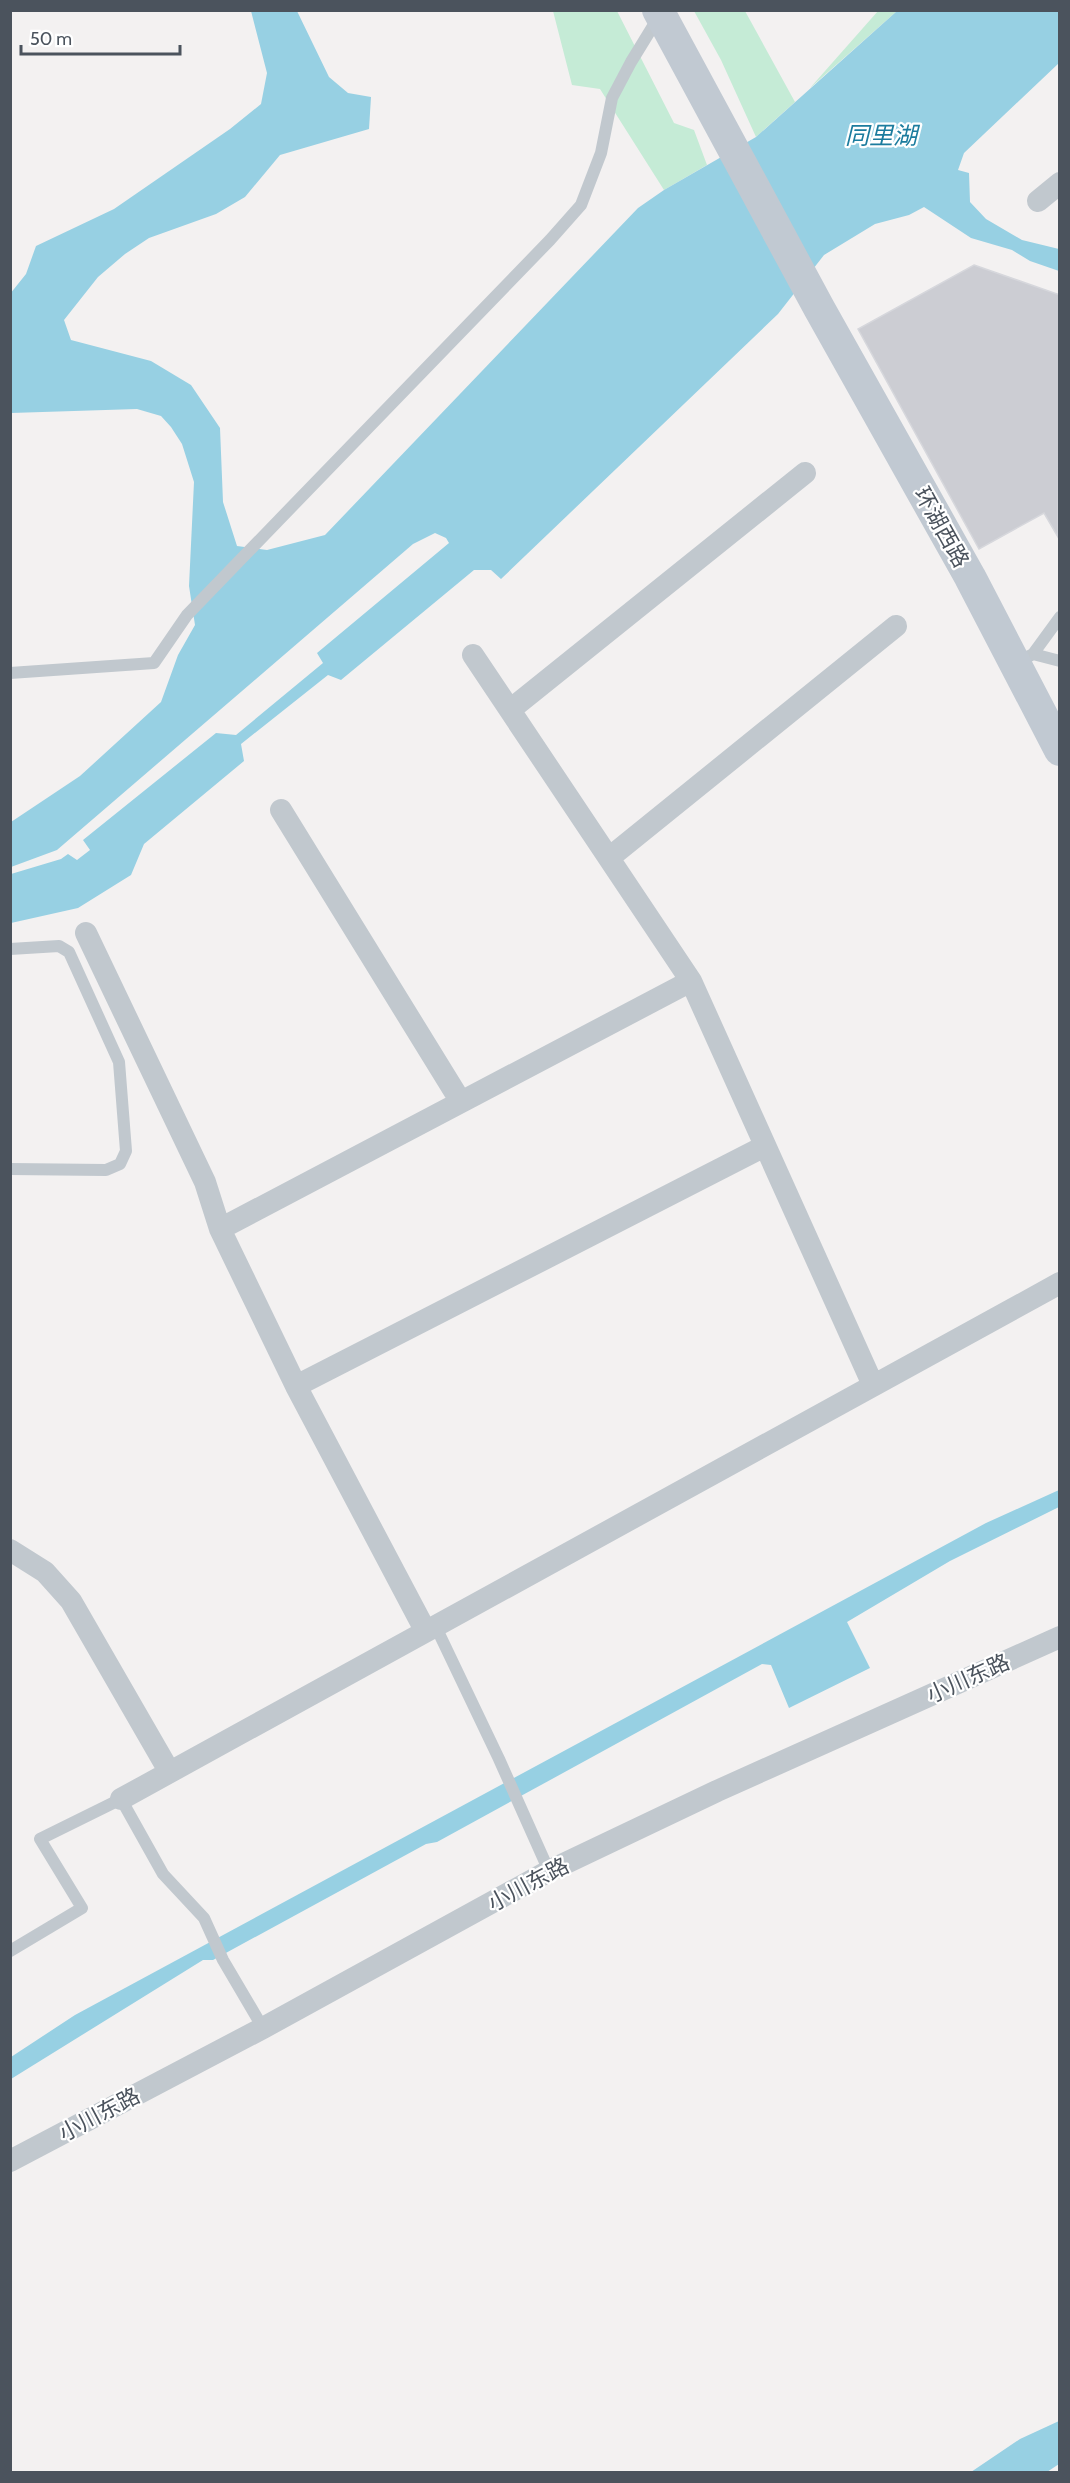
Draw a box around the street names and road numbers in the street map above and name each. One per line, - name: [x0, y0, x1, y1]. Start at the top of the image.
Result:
- street label: 环湖西路: [908, 482, 975, 572]
- street label: 小川东路: [923, 1648, 1014, 1709]
- street label: 小川东路: [483, 1852, 573, 1917]
- street label: 小川东路: [54, 2082, 144, 2147]

